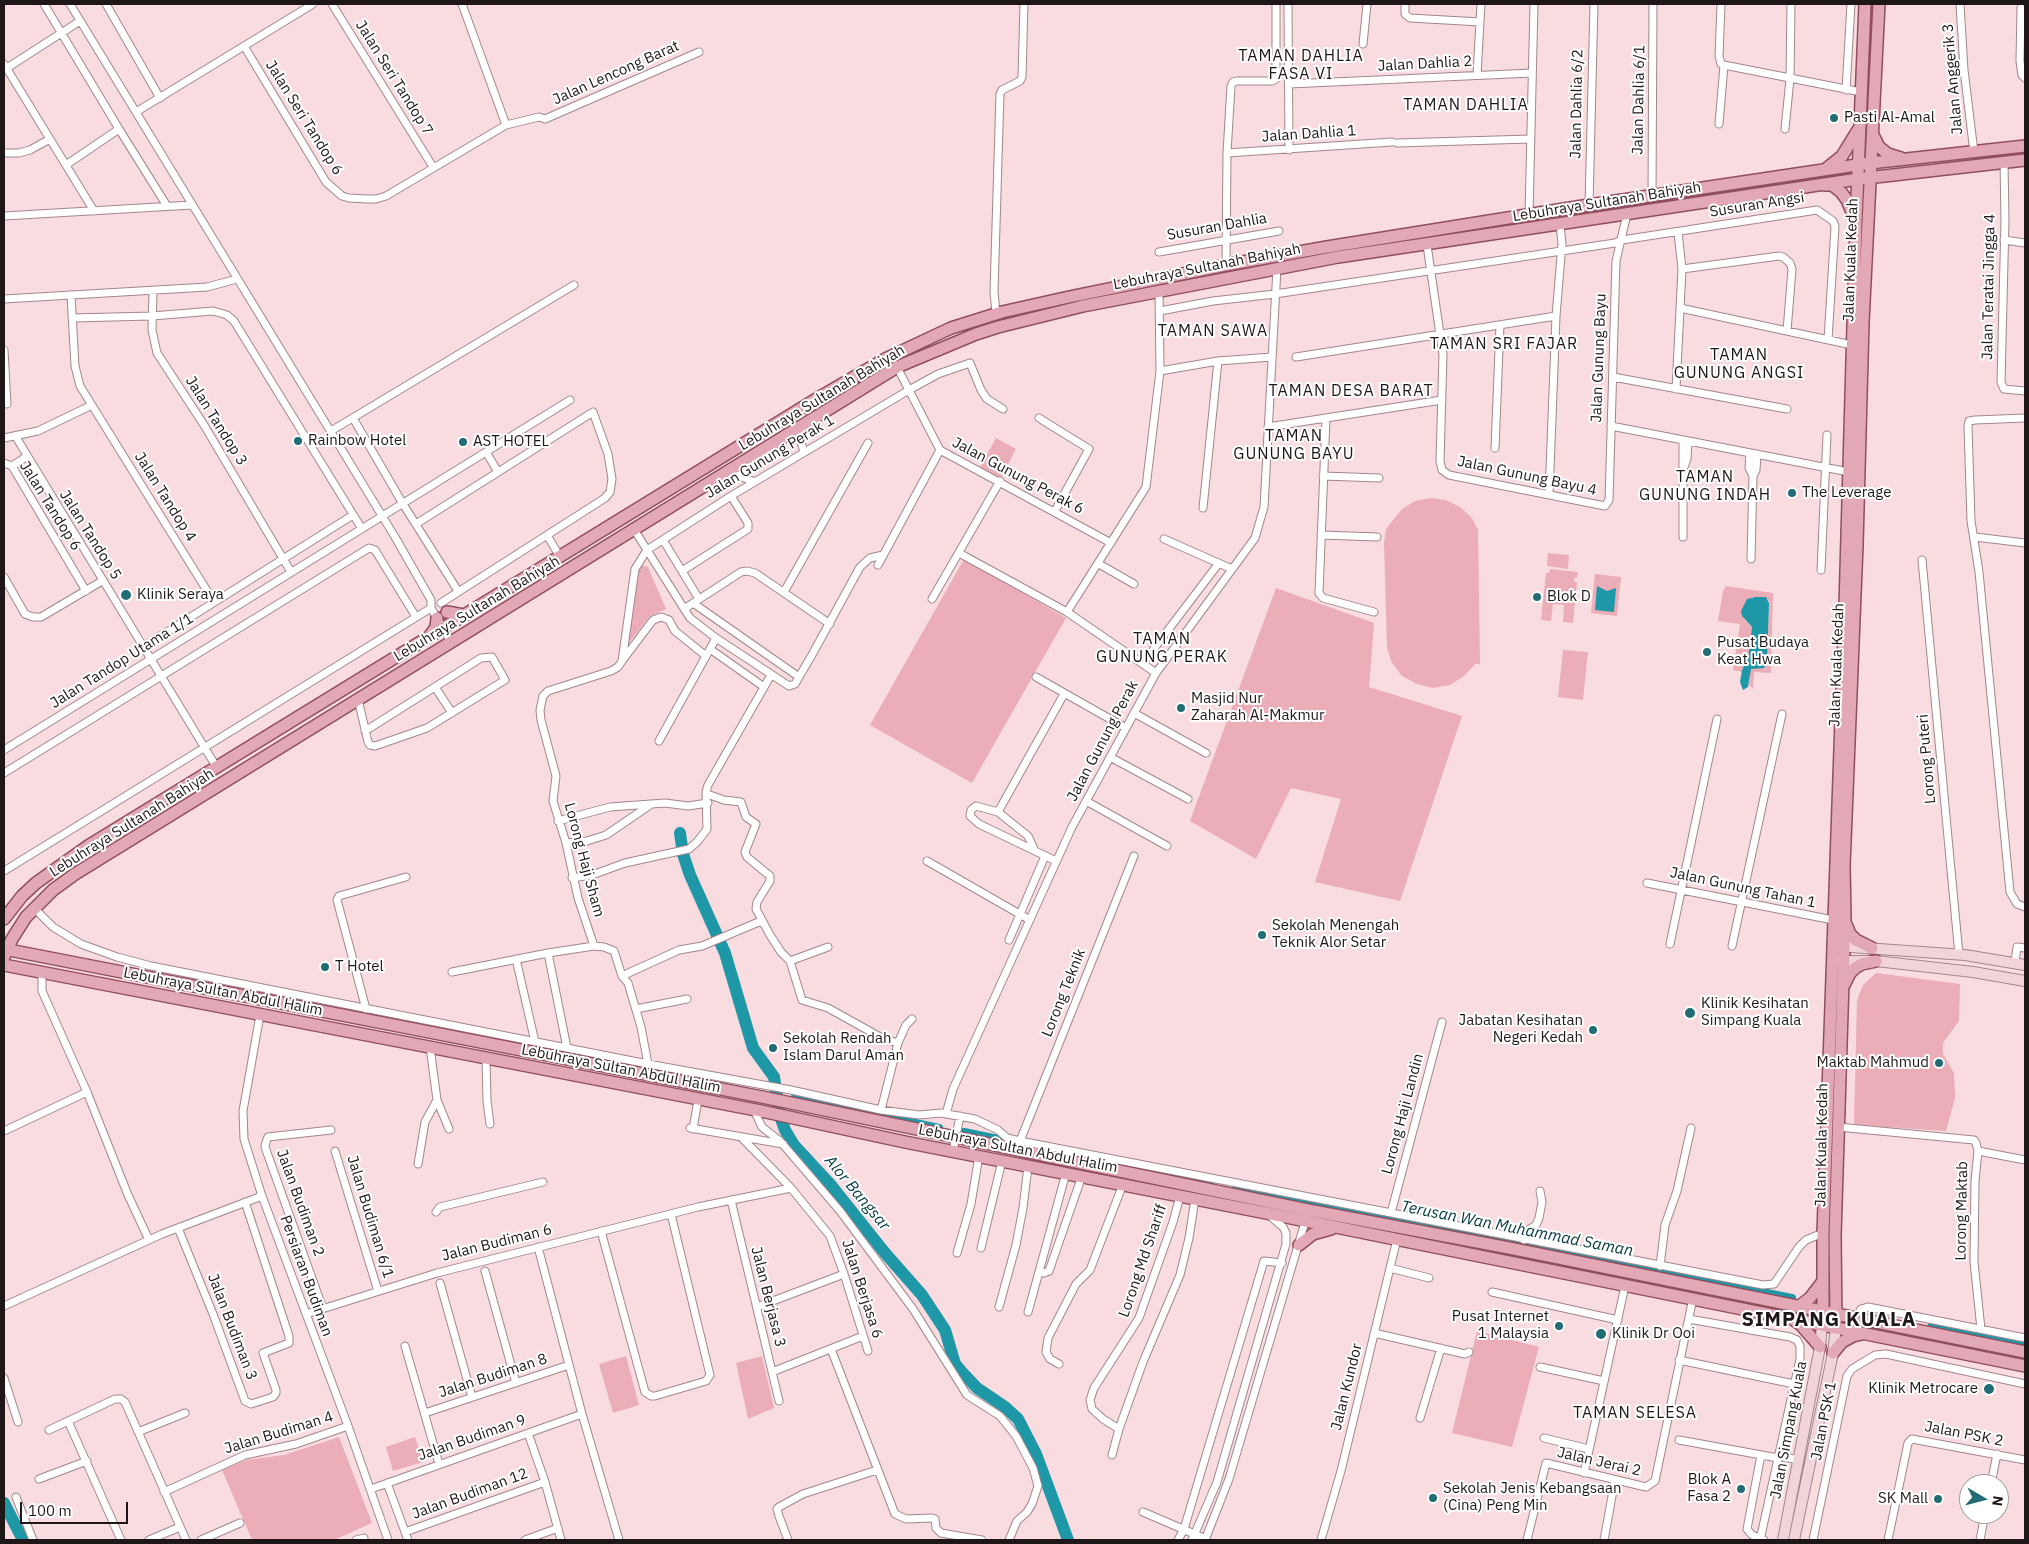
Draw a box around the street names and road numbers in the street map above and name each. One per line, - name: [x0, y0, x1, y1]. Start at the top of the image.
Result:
- street label: Jalan Seri Tandop 7: [351, 17, 437, 139]
- street label: Jalan Anggerik 3: [1939, 23, 1967, 135]
- street label: Jalan Lencong Barat: [550, 37, 682, 109]
- street label: Jalan Dahlia 6/1: [1629, 45, 1649, 155]
- street label: Jalan Dahlia 6/2: [1567, 49, 1587, 159]
- street label: Jalan Dahlia 2: [1377, 53, 1473, 75]
- street label: Jalan Seri Tandop 6: [261, 57, 347, 179]
- street label: Jalan Dahlia 1: [1261, 122, 1357, 146]
- street label: Lebuhraya Sultanah Bahiyah: [1512, 178, 1702, 226]
- street label: Susuran Angsi: [1708, 189, 1806, 221]
- street label: Jalan Kuala Kedah: [1840, 198, 1862, 322]
- street label: Susuran Dahlia: [1166, 209, 1268, 245]
- street label: Jalan Teratai Jingga 4: [1979, 214, 1999, 360]
- street label: Lebuhraya Sultanah Bahiyah: [1112, 240, 1302, 294]
- street label: Jalan Gunung Bayu: [1588, 293, 1610, 423]
- street label: Lebuhraya Sultanah Bahiyah: [736, 341, 908, 455]
- street label: Jalan Tandop 3: [181, 373, 251, 469]
- street label: Jalan Gunung Perak 1: [702, 412, 838, 502]
- street label: Jalan Gunung Perak 6: [949, 434, 1087, 518]
- street label: Jalan Tandop 4: [130, 449, 200, 545]
- street label: Jalan Gunung Bayu 4: [1456, 452, 1598, 500]
- street label: Jalan Tandop 6: [15, 458, 85, 554]
- street label: Jalan Tandop 5: [55, 487, 125, 583]
- street label: Lebuhraya Sultanah Bahiyah: [391, 552, 563, 666]
- street label: Jalan Kuala Kedah: [1826, 603, 1848, 727]
- street label: Jalan Tandop Utama 1/1: [47, 610, 197, 712]
- street label: Jalan Gunung Perak: [1064, 678, 1142, 804]
- street label: Lorong Puteri: [1914, 713, 1940, 805]
- street label: Lebuhraya Sultanah Bahiyah: [46, 765, 218, 881]
- street label: Lorong Haji Sham: [560, 801, 608, 919]
- street label: Jalan Gunung Tahan 1: [1668, 864, 1818, 912]
- street label: Lorong Teknik: [1038, 946, 1090, 1040]
- street label: Lebuhraya Sultan Abdul Halim: [122, 964, 324, 1020]
- street label: Lebuhraya Sultan Abdul Halim: [520, 1041, 722, 1097]
- street label: Lorong Haji Landin: [1378, 1052, 1428, 1176]
- street label: Jalan Kuala Kedah: [1812, 1083, 1832, 1207]
- street label: Lebuhraya Sultan Abdul Halim: [917, 1121, 1119, 1177]
- street label: Jalan Budiman 2: [272, 1147, 328, 1259]
- street label: Jalan Budiman 6/1: [343, 1153, 397, 1281]
- street label: Lorong Maktab: [1952, 1161, 1972, 1261]
- street label: Lorong Md Shariff: [1115, 1202, 1171, 1320]
- street label: Persiaran Budiman: [276, 1213, 336, 1339]
- street label: Jalan Budiman 6: [440, 1221, 554, 1265]
- street label: Jalan Berjasa 6: [838, 1237, 886, 1341]
- street label: Jalan Berjasa 3: [747, 1245, 789, 1349]
- street label: Jalan Budiman 3: [203, 1271, 261, 1383]
- street label: Jalan Kundor: [1328, 1342, 1366, 1432]
- street label: Jalan Budiman 8: [437, 1350, 549, 1402]
- street label: Jalan Simpang Kuala: [1767, 1360, 1811, 1500]
- street label: Jalan PSK 1: [1808, 1380, 1840, 1462]
- street label: Jalan Budiman 4: [222, 1408, 336, 1458]
- street label: Jalan Budiman 9: [416, 1411, 528, 1465]
- street label: Jalan PSK 2: [1923, 1418, 2005, 1450]
- street label: Jalan Jerai 2: [1555, 1444, 1643, 1480]
- street label: Jalan Budiman 12: [410, 1465, 530, 1523]

